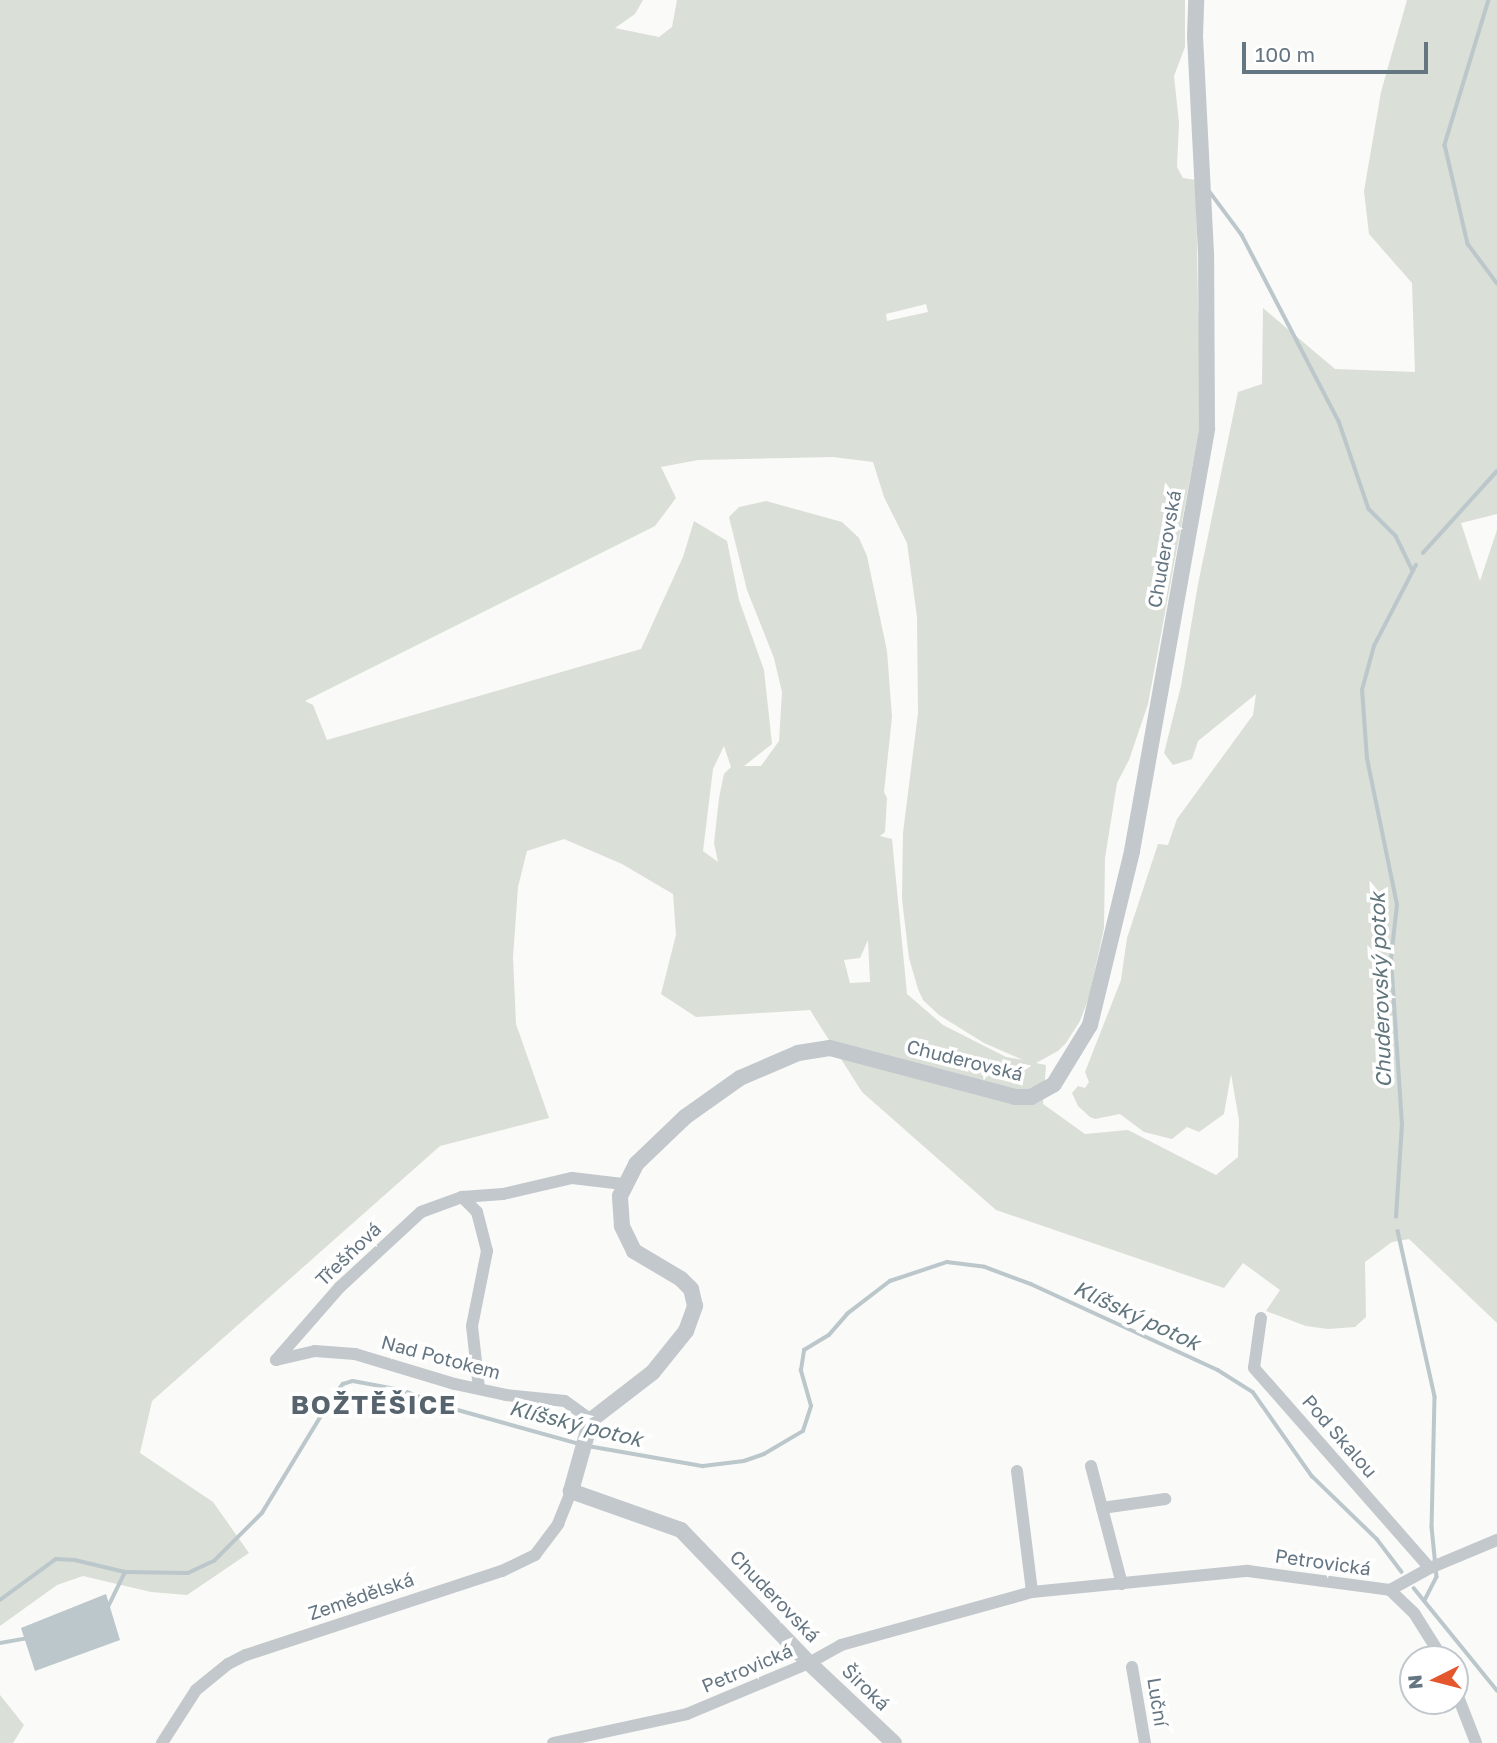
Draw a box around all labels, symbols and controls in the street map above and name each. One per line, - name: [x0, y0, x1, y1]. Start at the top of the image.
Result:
- scale bar: [1245, 28, 1430, 72]
- text: 100 m: [1255, 41, 1315, 67]
- street label: Chuderovská: [1142, 488, 1186, 610]
- water label: Chuderovský potok: [1364, 892, 1396, 1088]
- street label: Chuderovská: [904, 1035, 1026, 1085]
- street label: Třešňová: [311, 1217, 385, 1291]
- water label: Klíšský potok: [1070, 1275, 1204, 1355]
- street label: Nad Potokem: [379, 1330, 503, 1384]
- district label: BOŽTĚŠICE: [292, 1389, 456, 1421]
- street label: Pod Skalou: [1298, 1390, 1382, 1482]
- water label: Klíšský potok: [507, 1394, 645, 1452]
- street label: Petrovická: [1274, 1544, 1372, 1580]
- street label: Chuderovská: [725, 1545, 825, 1647]
- street label: Zemědělská: [305, 1567, 417, 1625]
- street label: Petrovická: [698, 1639, 796, 1697]
- north arrow: [1399, 1645, 1469, 1715]
- street label: Široká: [838, 1659, 894, 1715]
- text: N: [1402, 1674, 1427, 1690]
- street label: Luční: [1143, 1676, 1173, 1728]

